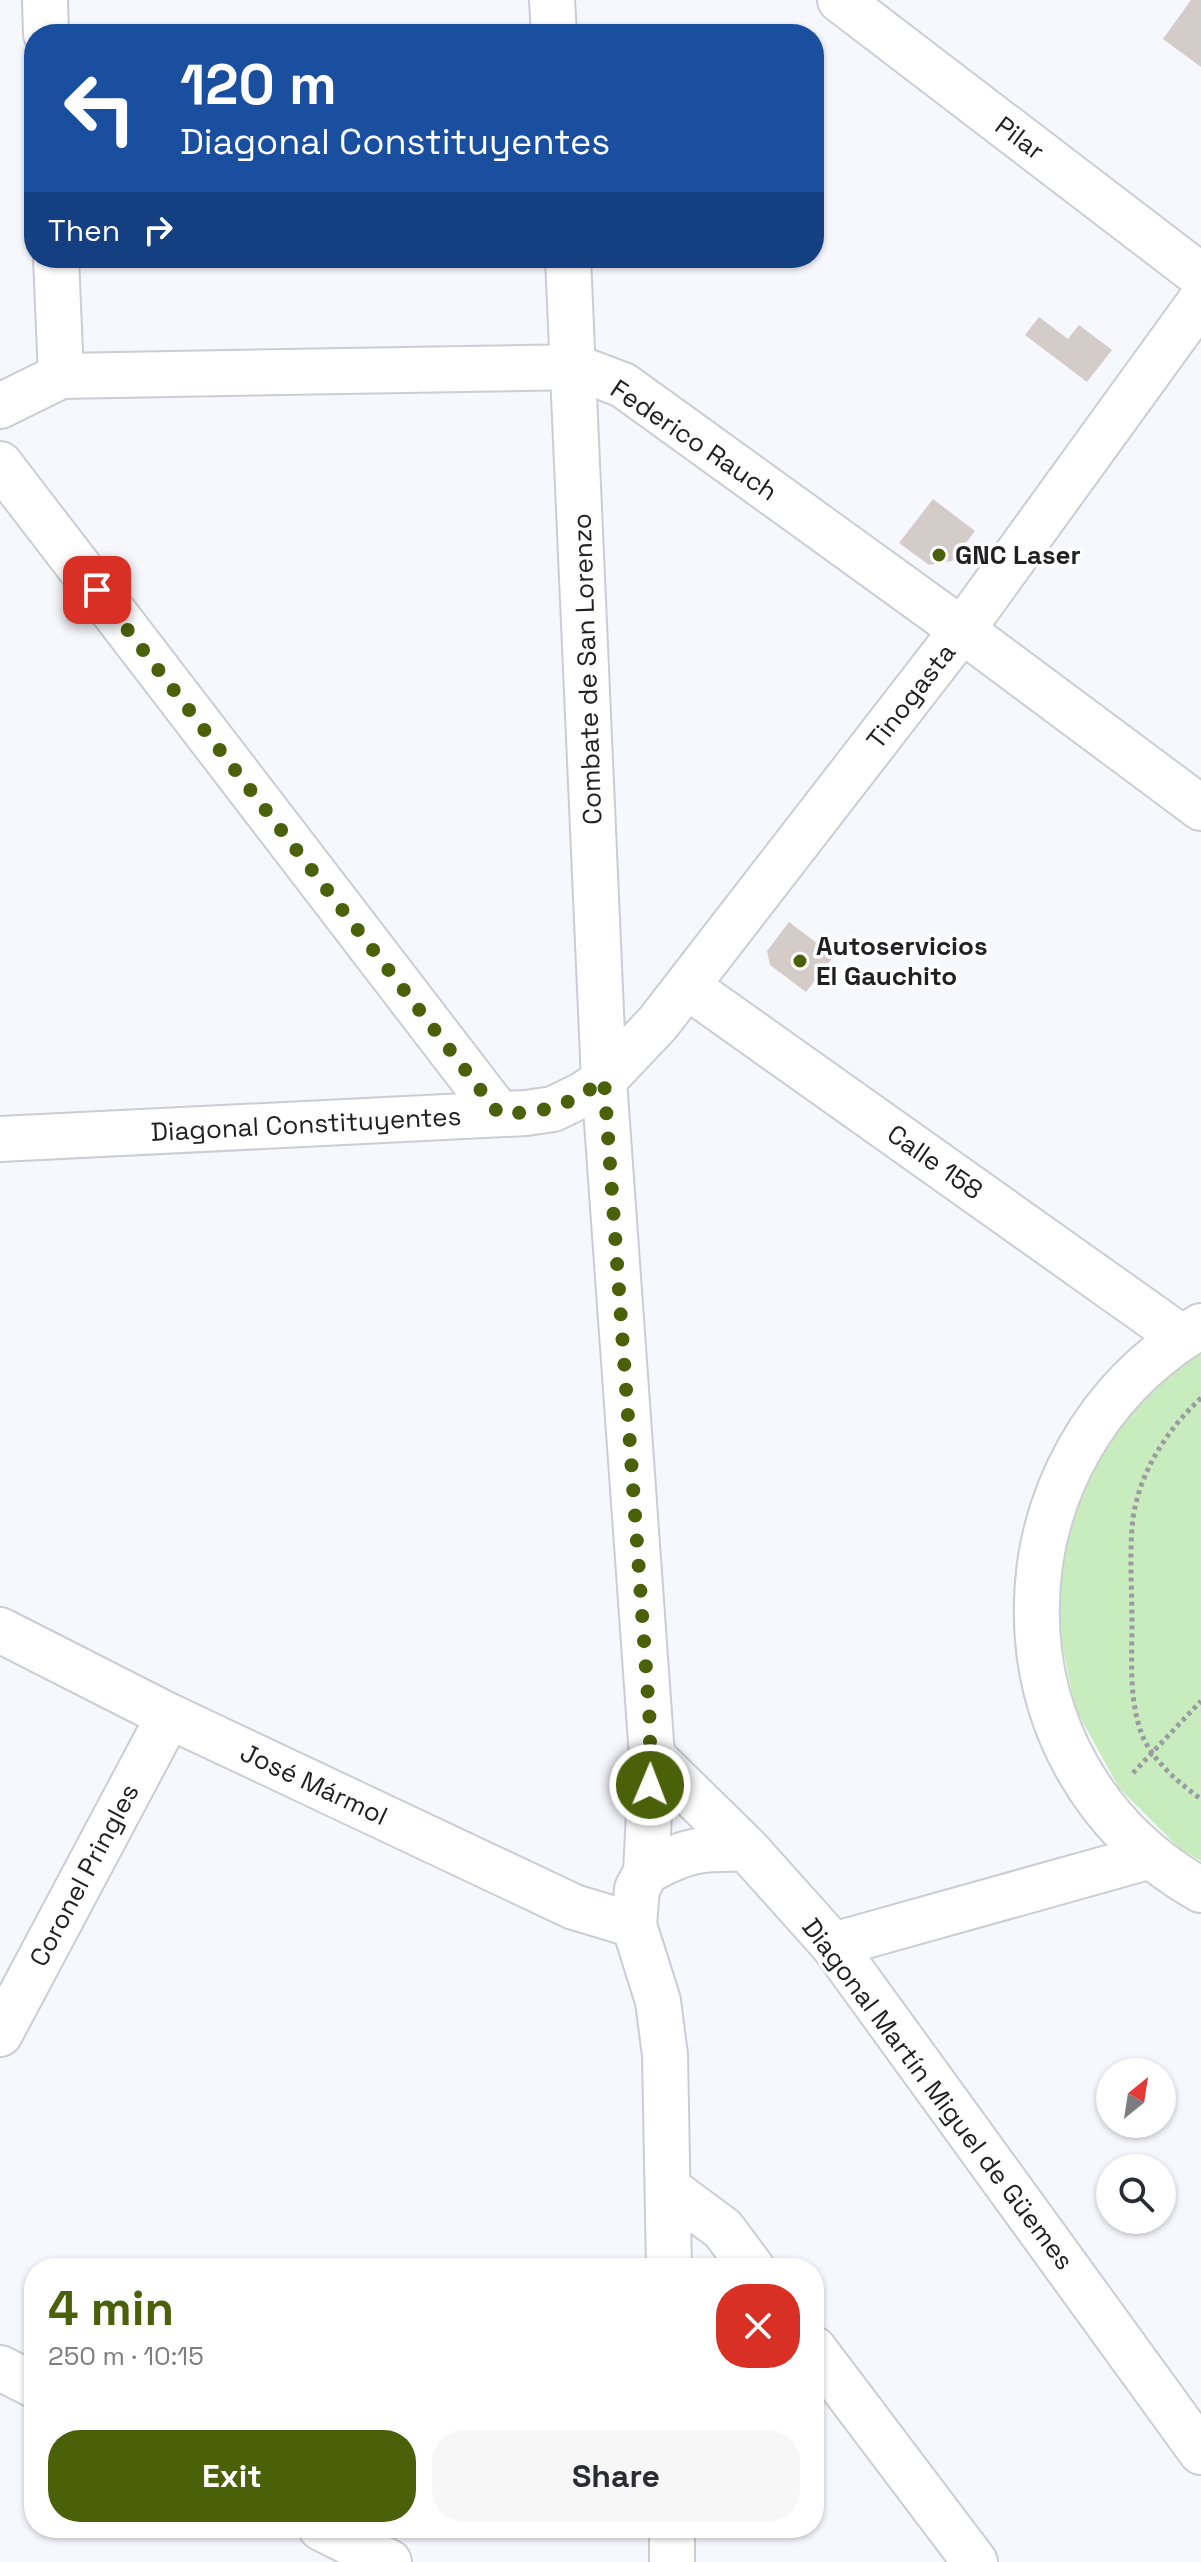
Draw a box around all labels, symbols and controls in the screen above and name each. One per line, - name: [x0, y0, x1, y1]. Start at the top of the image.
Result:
- text: 120 m: [180, 49, 337, 120]
- icon: left: [48, 56, 152, 160]
- street label: Pilar: [989, 108, 1051, 168]
- text: Diagonal Constituyentes: [180, 119, 610, 165]
- icon: right: [136, 208, 180, 252]
- text: Then: [48, 211, 120, 250]
- street label: Federico Rauch: [604, 372, 784, 508]
- street label: Combate de San Lorenzo: [565, 513, 609, 825]
- place label: GNC Laser: [955, 538, 1081, 572]
- marker: GNC Laser: [930, 546, 948, 564]
- pin: [63, 556, 131, 624]
- icon: arrive: [75, 568, 119, 612]
- street label: Tinogasta: [859, 636, 963, 756]
- place label: Autoservicios El Gauchito: [816, 929, 988, 993]
- marker: Autoservicios El Gauchito: [791, 952, 809, 970]
- street label: Diagonal Constituyentes: [150, 1099, 462, 1149]
- street label: Calle 158: [881, 1117, 989, 1207]
- street label: José Mármol: [235, 1735, 393, 1833]
- position arrow: [608, 1743, 692, 1827]
- street label: Coronel Pringles: [21, 1778, 147, 1972]
- street label: Diagonal Martín Miguel de Güemes: [795, 1911, 1081, 2277]
- north arrow: [1096, 2058, 1176, 2138]
- map controls: [1096, 2058, 1176, 2234]
- button: search: [1096, 2154, 1176, 2234]
- text: 4 min: [48, 2278, 174, 2339]
- button: close: [716, 2284, 800, 2368]
- text: 250 m · 10:15: [48, 2339, 204, 2373]
- button: Exit: [48, 2430, 416, 2522]
- button: Share: [432, 2430, 800, 2522]

